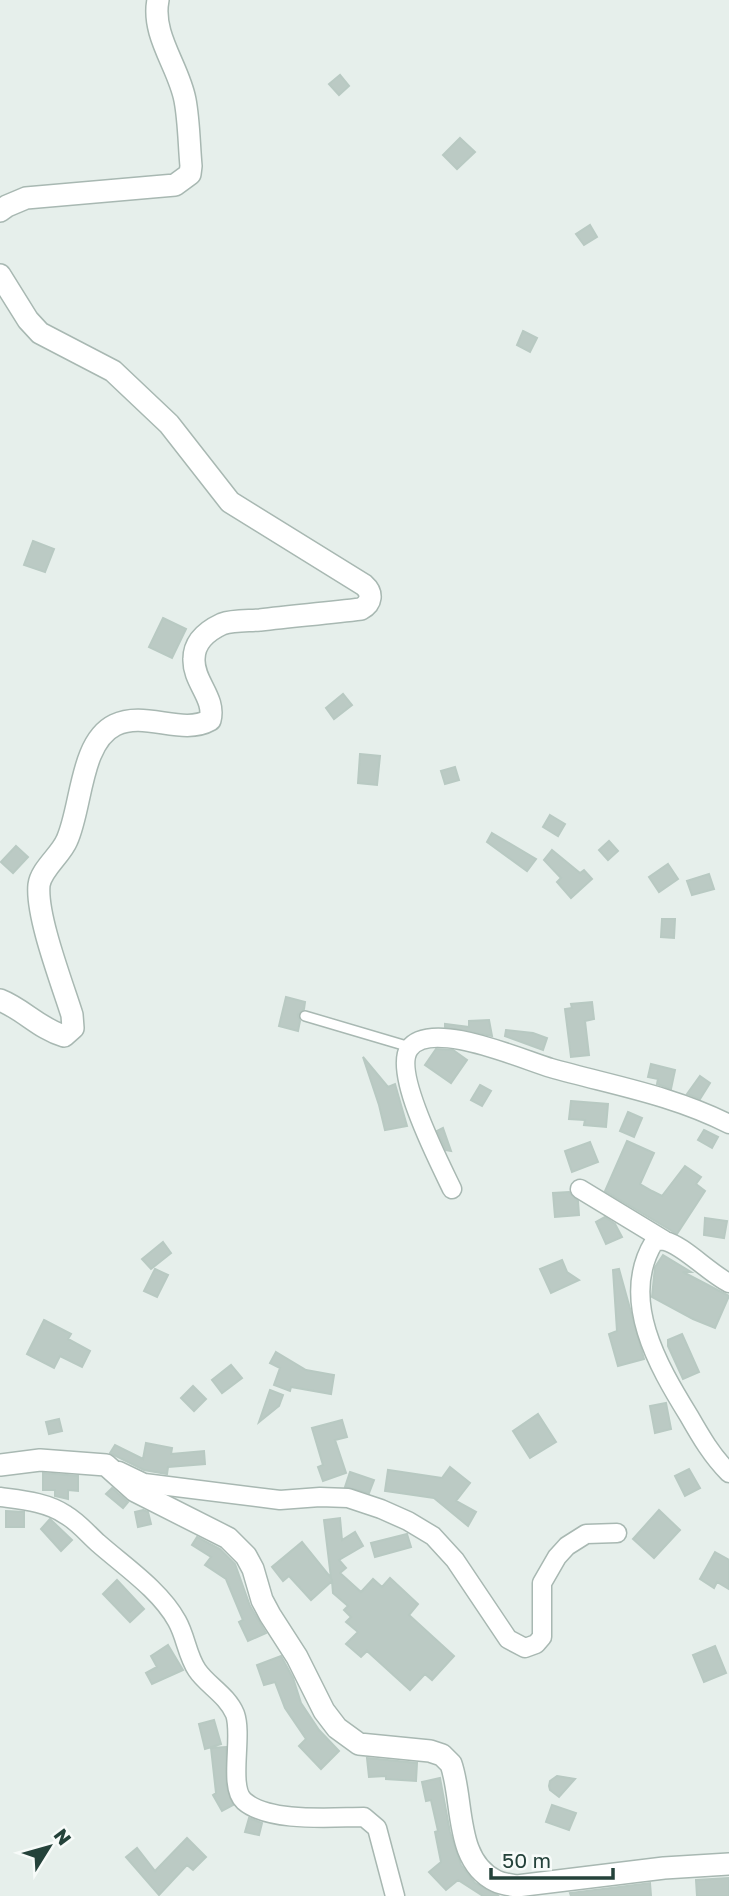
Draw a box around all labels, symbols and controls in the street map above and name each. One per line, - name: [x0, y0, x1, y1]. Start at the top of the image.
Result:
- north arrow: [14, 1812, 84, 1882]
- text: N: [49, 1824, 77, 1849]
- scale bar: [491, 1836, 614, 1880]
- text: 50 m: [502, 1847, 551, 1873]

